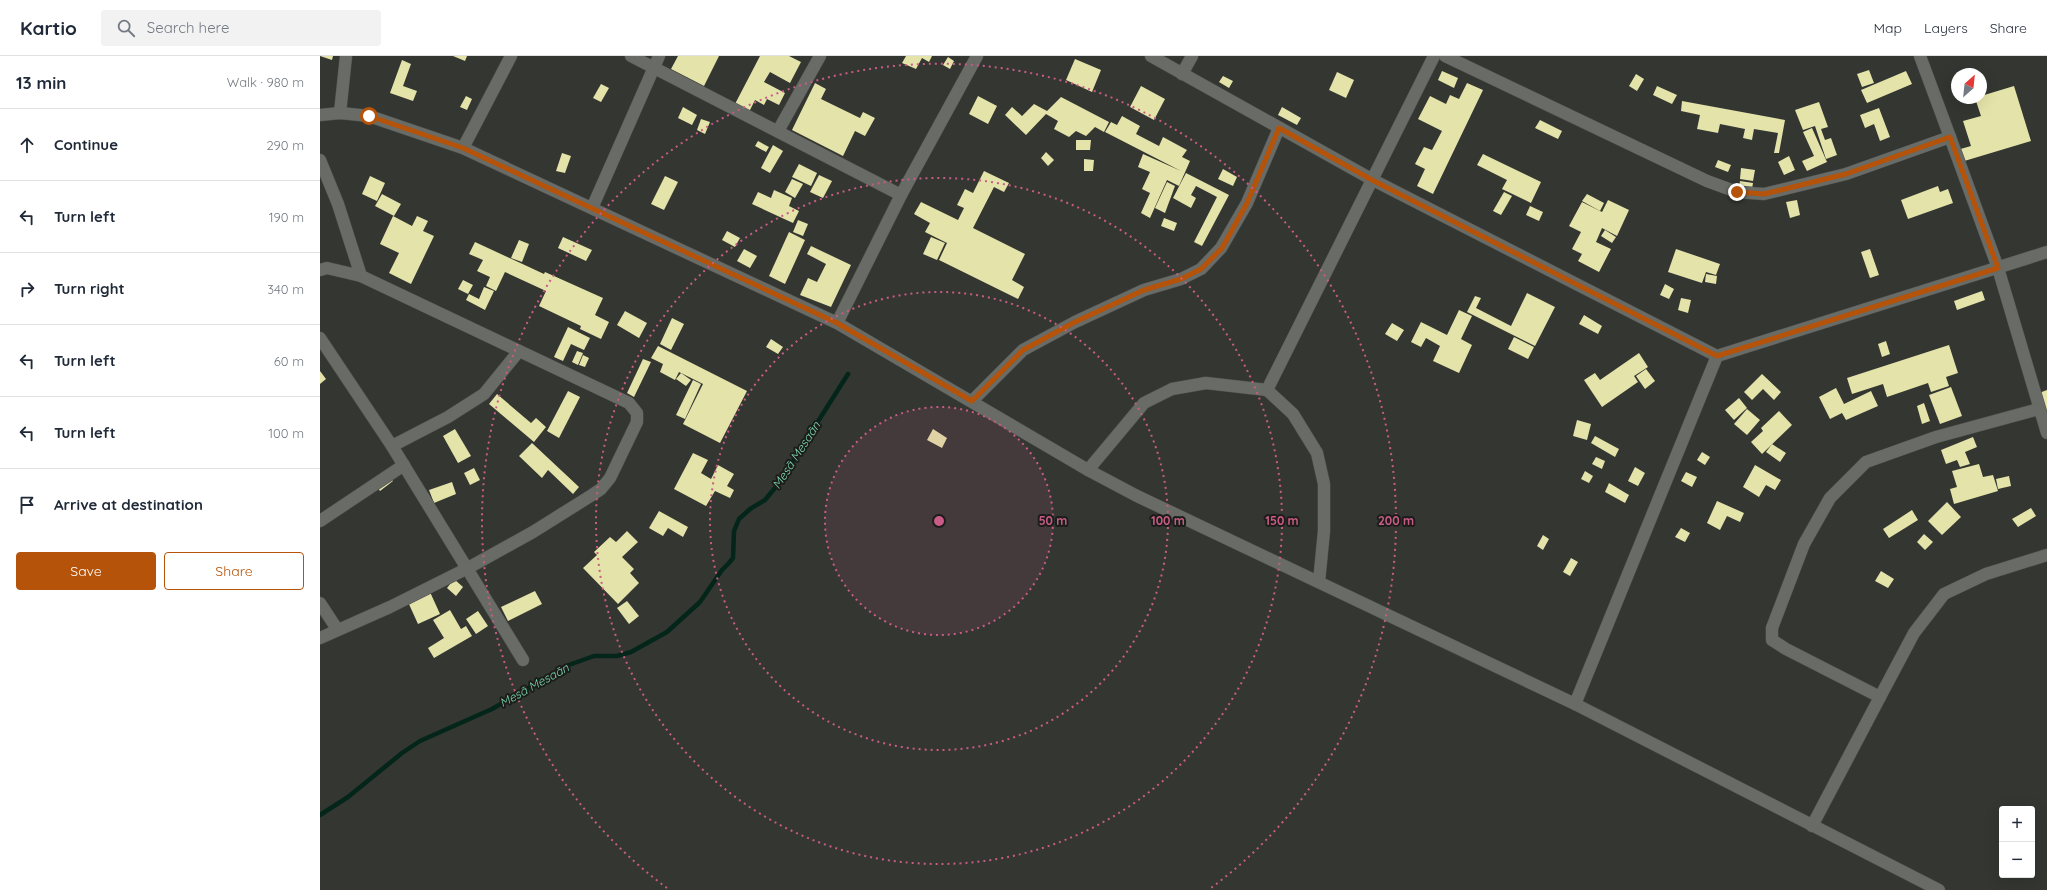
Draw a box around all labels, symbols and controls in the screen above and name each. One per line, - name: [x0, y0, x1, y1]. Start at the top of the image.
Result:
- search box: [101, 10, 381, 46]
- text: Kartio: [20, 16, 77, 40]
- icon: search: [115, 17, 137, 39]
- text: Search here: [147, 18, 230, 37]
- text: Map: [1873, 19, 1902, 37]
- text: Layers: [1924, 19, 1968, 37]
- text: Share: [1990, 19, 2027, 37]
- north arrow: [1951, 68, 1987, 104]
- text: 13 min: [16, 72, 66, 93]
- text: Walk · 980 m: [227, 74, 304, 90]
- route start: [360, 107, 378, 125]
- icon: ahead: [16, 134, 38, 156]
- text: Continue: [54, 135, 118, 154]
- text: 290 m: [266, 137, 304, 153]
- route end: [1728, 183, 1746, 201]
- icon: left: [16, 206, 38, 228]
- text: Turn left: [54, 207, 116, 226]
- text: 190 m: [269, 209, 304, 225]
- icon: right: [16, 278, 38, 300]
- text: Turn right: [54, 279, 125, 298]
- text: 340 m: [267, 281, 304, 297]
- icon: left: [16, 350, 38, 372]
- text: Turn left: [54, 351, 116, 370]
- text: 60 m: [274, 353, 304, 369]
- water label: Mesā Mesaān: [769, 418, 824, 491]
- icon: left: [16, 422, 38, 444]
- text: Turn left: [54, 423, 116, 442]
- text: 100 m: [268, 425, 304, 441]
- icon: arrive: [16, 494, 38, 516]
- text: Arrive at destination: [54, 495, 203, 514]
- text: 50 m: [1039, 513, 1067, 528]
- text: 100 m: [1151, 513, 1185, 528]
- text: 150 m: [1265, 513, 1299, 528]
- text: 200 m: [1378, 513, 1414, 528]
- centre of rings: [932, 514, 946, 528]
- button: Save: [16, 552, 156, 590]
- button: Share: [164, 552, 304, 590]
- water label: Mesā Mesaān: [497, 659, 572, 710]
- map controls: [1999, 806, 2035, 878]
- button: +: [1999, 806, 2035, 842]
- button: −: [1999, 842, 2035, 878]

